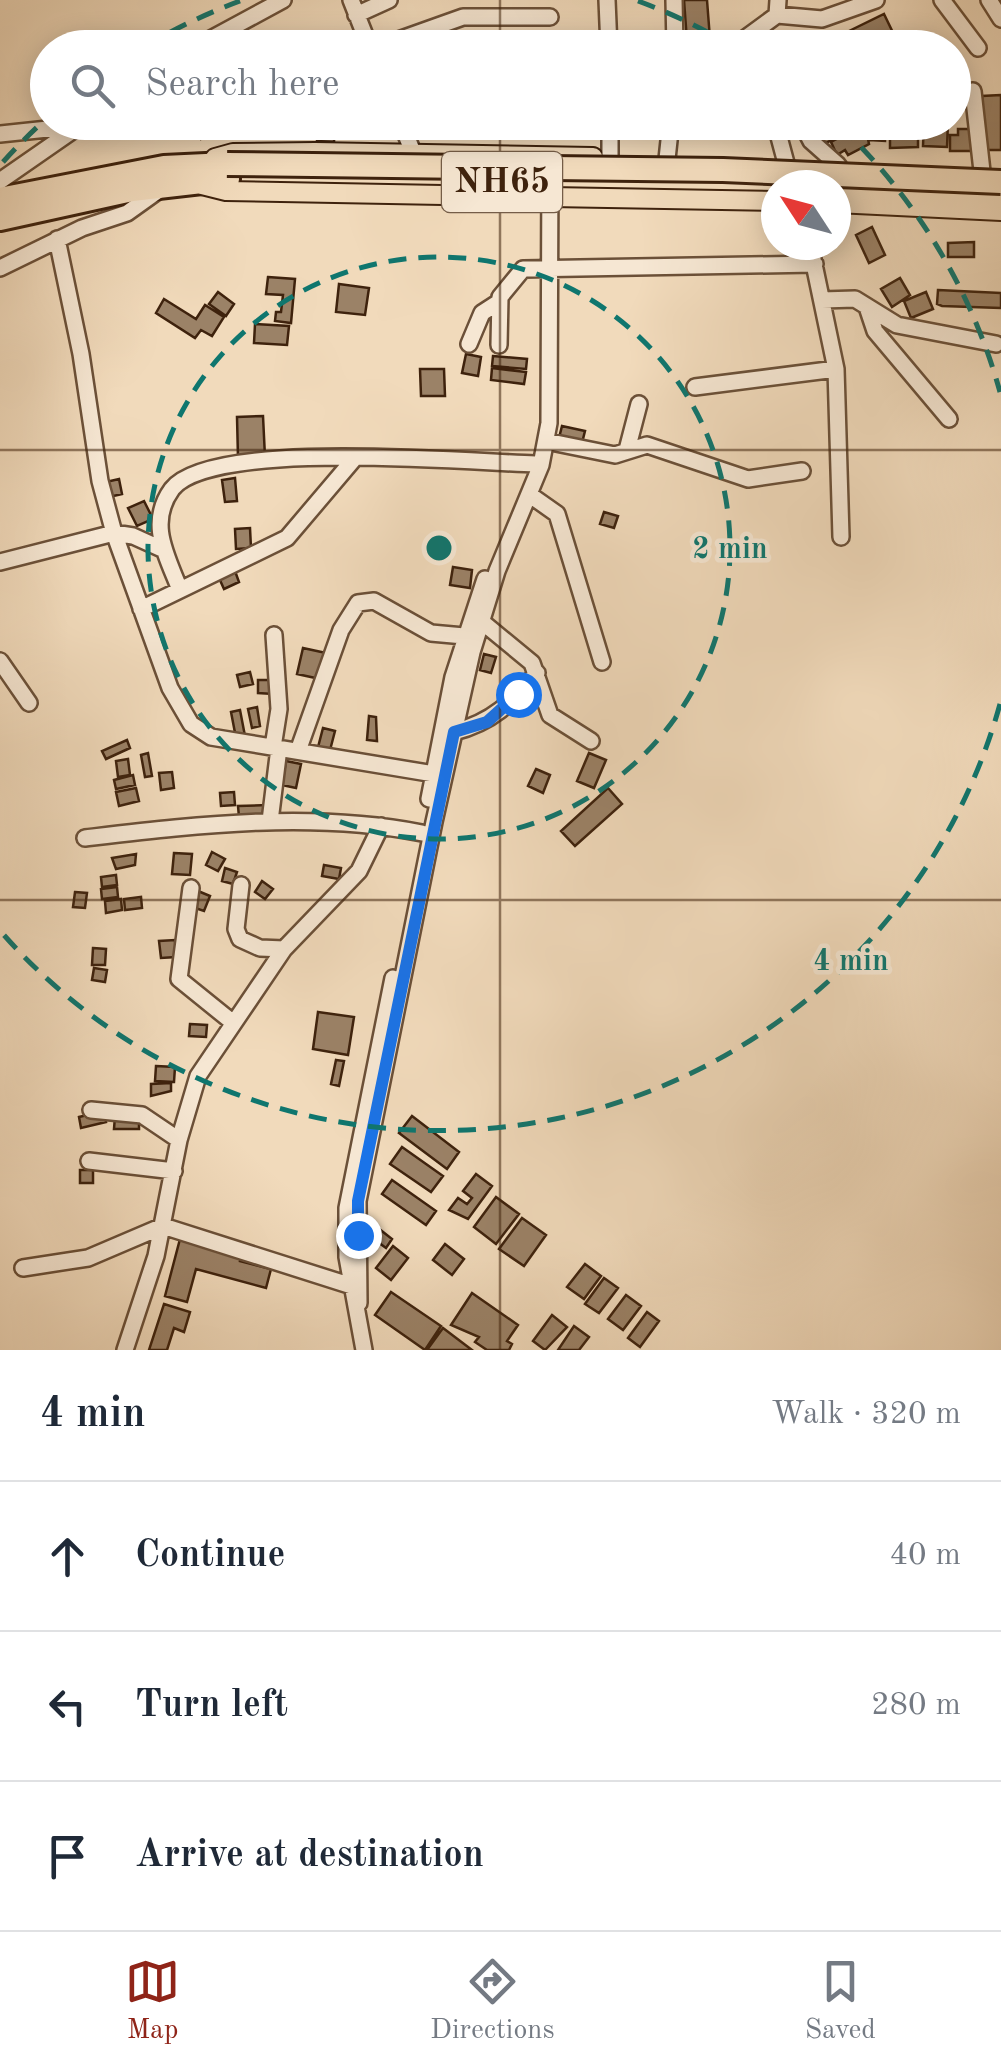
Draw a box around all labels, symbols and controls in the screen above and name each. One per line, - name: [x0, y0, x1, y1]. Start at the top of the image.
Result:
- search box: [30, 30, 971, 140]
- icon: search: [65, 58, 120, 113]
- text: Search here: [145, 66, 340, 104]
- road number: NH65: [442, 152, 562, 212]
- north arrow: [761, 170, 851, 260]
- centre of rings: [421, 530, 457, 566]
- text: 2 min: [692, 535, 768, 565]
- route start: [496, 672, 542, 718]
- text: 4 min: [813, 947, 889, 977]
- route end: [336, 1213, 382, 1259]
- text: 4 min: [40, 1394, 146, 1436]
- text: Walk · 320 m: [771, 1399, 961, 1431]
- icon: ahead: [40, 1529, 95, 1584]
- text: Continue: [135, 1537, 285, 1575]
- text: 40 m: [890, 1540, 961, 1572]
- icon: left: [40, 1679, 95, 1734]
- text: Turn left: [135, 1687, 288, 1725]
- text: 280 m: [871, 1690, 961, 1722]
- icon: arrive: [40, 1829, 95, 1884]
- text: Arrive at destination: [135, 1837, 484, 1875]
- tab: Map: [125, 1954, 180, 2049]
- tab: Directions: [430, 1954, 555, 2049]
- tab: Saved: [805, 1954, 876, 2049]

